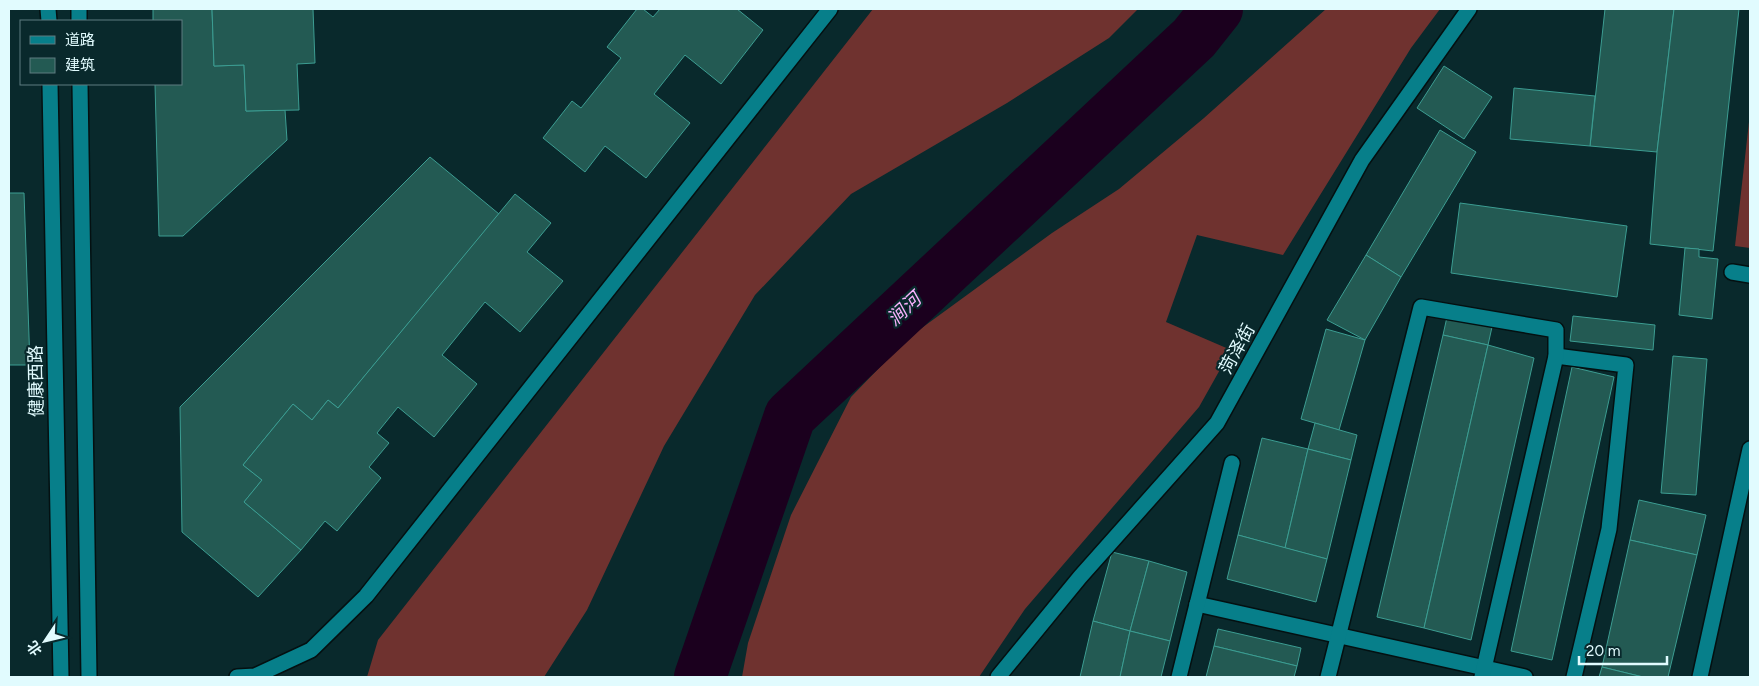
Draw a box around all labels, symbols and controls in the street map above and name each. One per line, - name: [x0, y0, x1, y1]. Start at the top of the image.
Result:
- legend: [20, 20, 182, 85]
- text: 道路: [65, 31, 95, 49]
- text: 建筑: [65, 56, 95, 74]
- water label: 涧河: [882, 285, 929, 330]
- street label: 菏泽街: [1214, 320, 1260, 378]
- street label: 健康西路: [24, 345, 48, 417]
- north arrow: [20, 616, 70, 666]
- scale bar: [1579, 634, 1666, 666]
- text: 北: [24, 638, 46, 659]
- text: 20 m: [1586, 642, 1620, 660]

